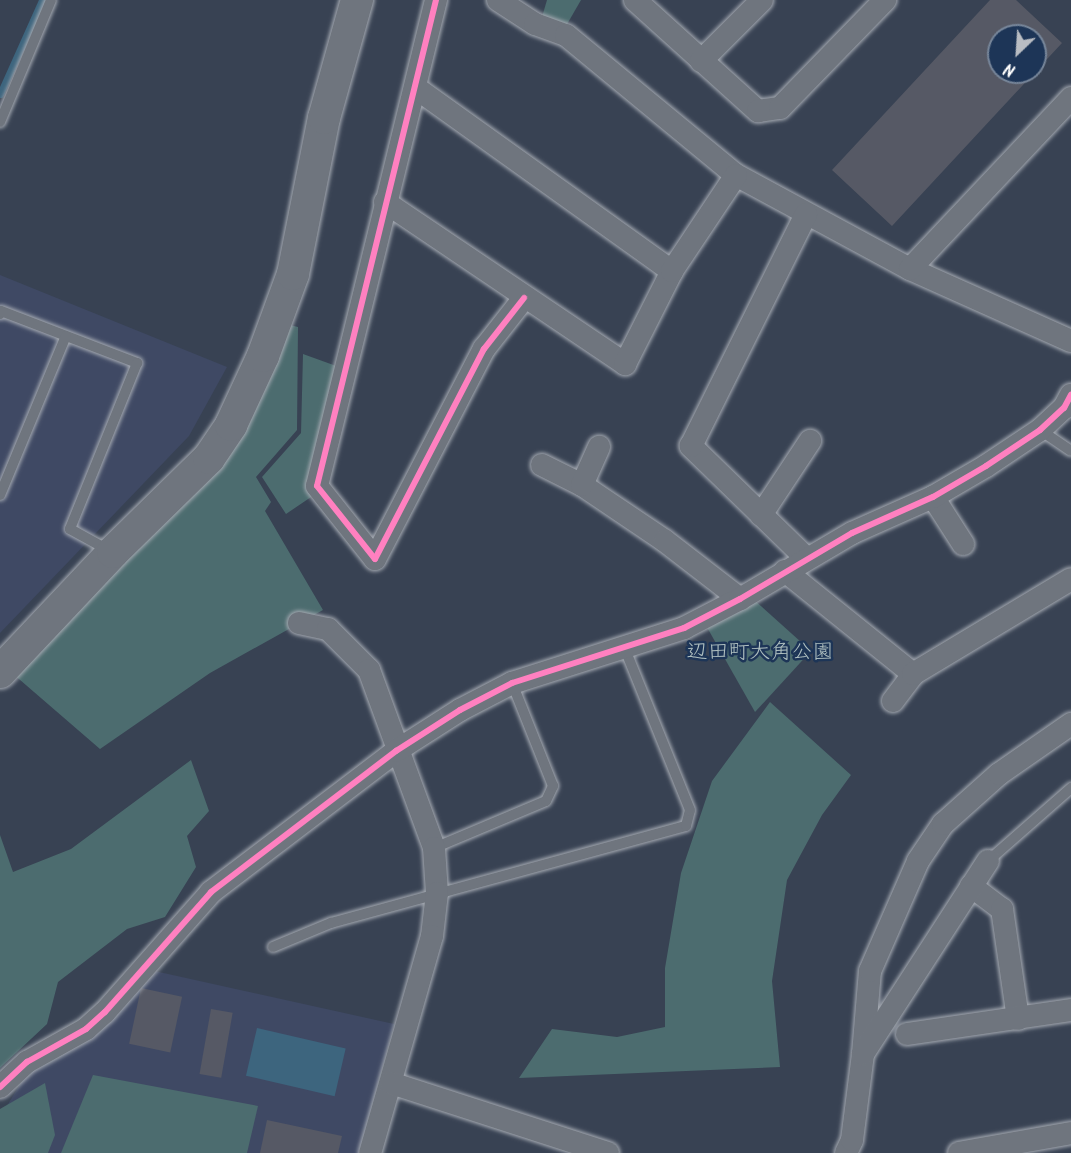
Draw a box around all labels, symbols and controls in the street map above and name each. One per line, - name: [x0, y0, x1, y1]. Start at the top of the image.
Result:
- north arrow: [987, 24, 1047, 84]
- text: N: [1000, 55, 1020, 82]
- park label: 辺田町大角公園: [687, 640, 833, 666]

